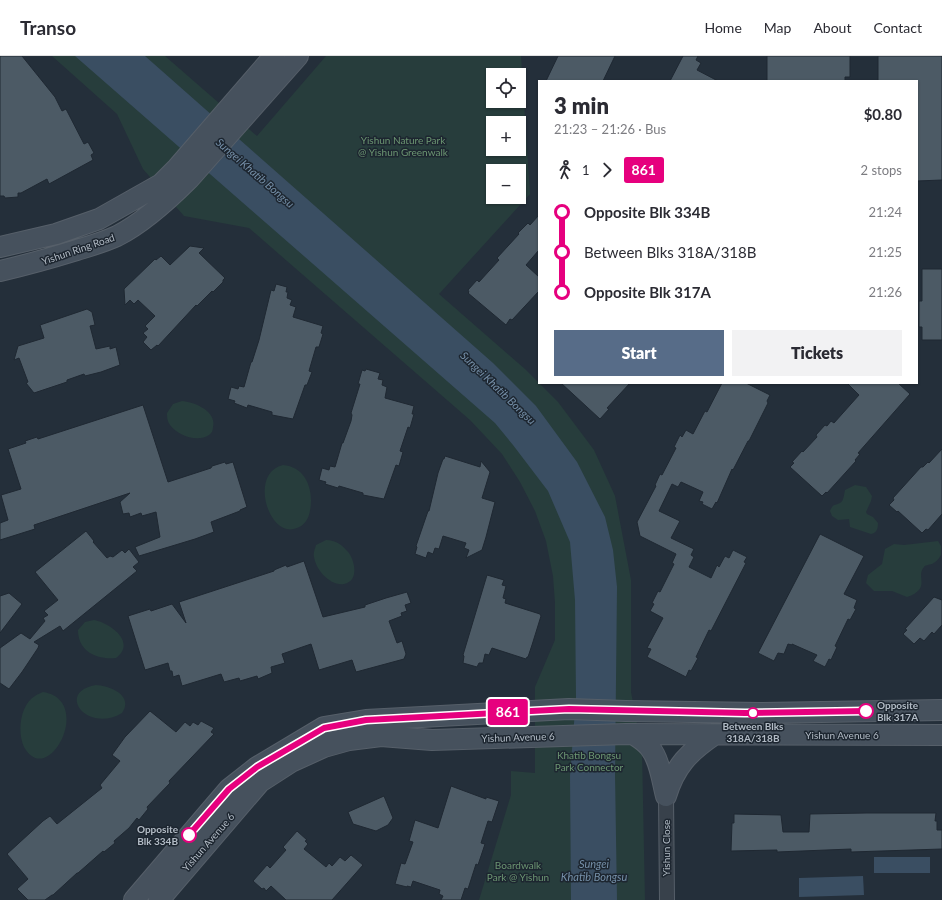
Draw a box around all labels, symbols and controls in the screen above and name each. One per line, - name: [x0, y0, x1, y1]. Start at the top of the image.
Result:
- text: Transo: [20, 16, 76, 39]
- text: Home: [704, 19, 742, 36]
- text: Map: [764, 19, 791, 36]
- text: About: [813, 19, 851, 36]
- text: Contact: [873, 19, 922, 36]
- map controls: [486, 68, 526, 204]
- button: locate: [486, 68, 526, 108]
- text: 3 min: [554, 92, 609, 119]
- text: $0.80: [864, 105, 902, 123]
- button: +: [486, 116, 526, 156]
- text: 21:23 – 21:26 · Bus: [554, 121, 666, 137]
- park label: Yishun Nature Park @ Yishun Greenwalk: [358, 134, 449, 158]
- water label: Sungei Khatib Bongsu: [214, 135, 297, 210]
- icon: walk: [554, 159, 576, 181]
- icon: forward: [596, 159, 618, 181]
- text: 861: [632, 161, 656, 178]
- text: 1: [582, 162, 590, 178]
- text: 2 stops: [861, 162, 902, 178]
- button: −: [486, 164, 526, 204]
- text: Opposite Blk 334B: [584, 203, 710, 221]
- text: 21:24: [869, 204, 902, 220]
- street label: Yishun Ring Road: [40, 231, 116, 267]
- text: Between Blks 318A/318B: [584, 243, 756, 261]
- text: 21:25: [869, 244, 902, 260]
- text: Opposite Blk 317A: [584, 283, 711, 301]
- text: 21:26: [869, 284, 902, 300]
- button: Start: [554, 330, 724, 376]
- button: Tickets: [732, 330, 902, 376]
- water label: Sungei Khatib Bongsu: [458, 348, 539, 427]
- line badge: 861: [485, 699, 531, 725]
- place label: Opposite Blk 317A: [877, 699, 919, 723]
- text: 861: [496, 703, 520, 720]
- marker: Opposite Blk 317A: [858, 703, 874, 719]
- marker: Between Blks 318A/318B: [747, 707, 759, 719]
- place label: Between Blks 318A/318B: [723, 720, 784, 744]
- street label: Yishun Avenue 6: [805, 729, 879, 741]
- street label: Yishun Avenue 6: [481, 730, 555, 744]
- park label: Khatib Bongsu Park Connector: [555, 749, 624, 773]
- street label: Yishun Avenue 6: [179, 810, 237, 874]
- street label: Yishun Close: [660, 820, 672, 876]
- place label: Opposite Blk 334B: [137, 823, 179, 847]
- marker: Opposite Blk 334B: [181, 827, 197, 843]
- water label: Sungei Khatib Bongsu: [561, 857, 627, 883]
- park label: Boardwalk Park @ Yishun: [487, 859, 549, 883]

